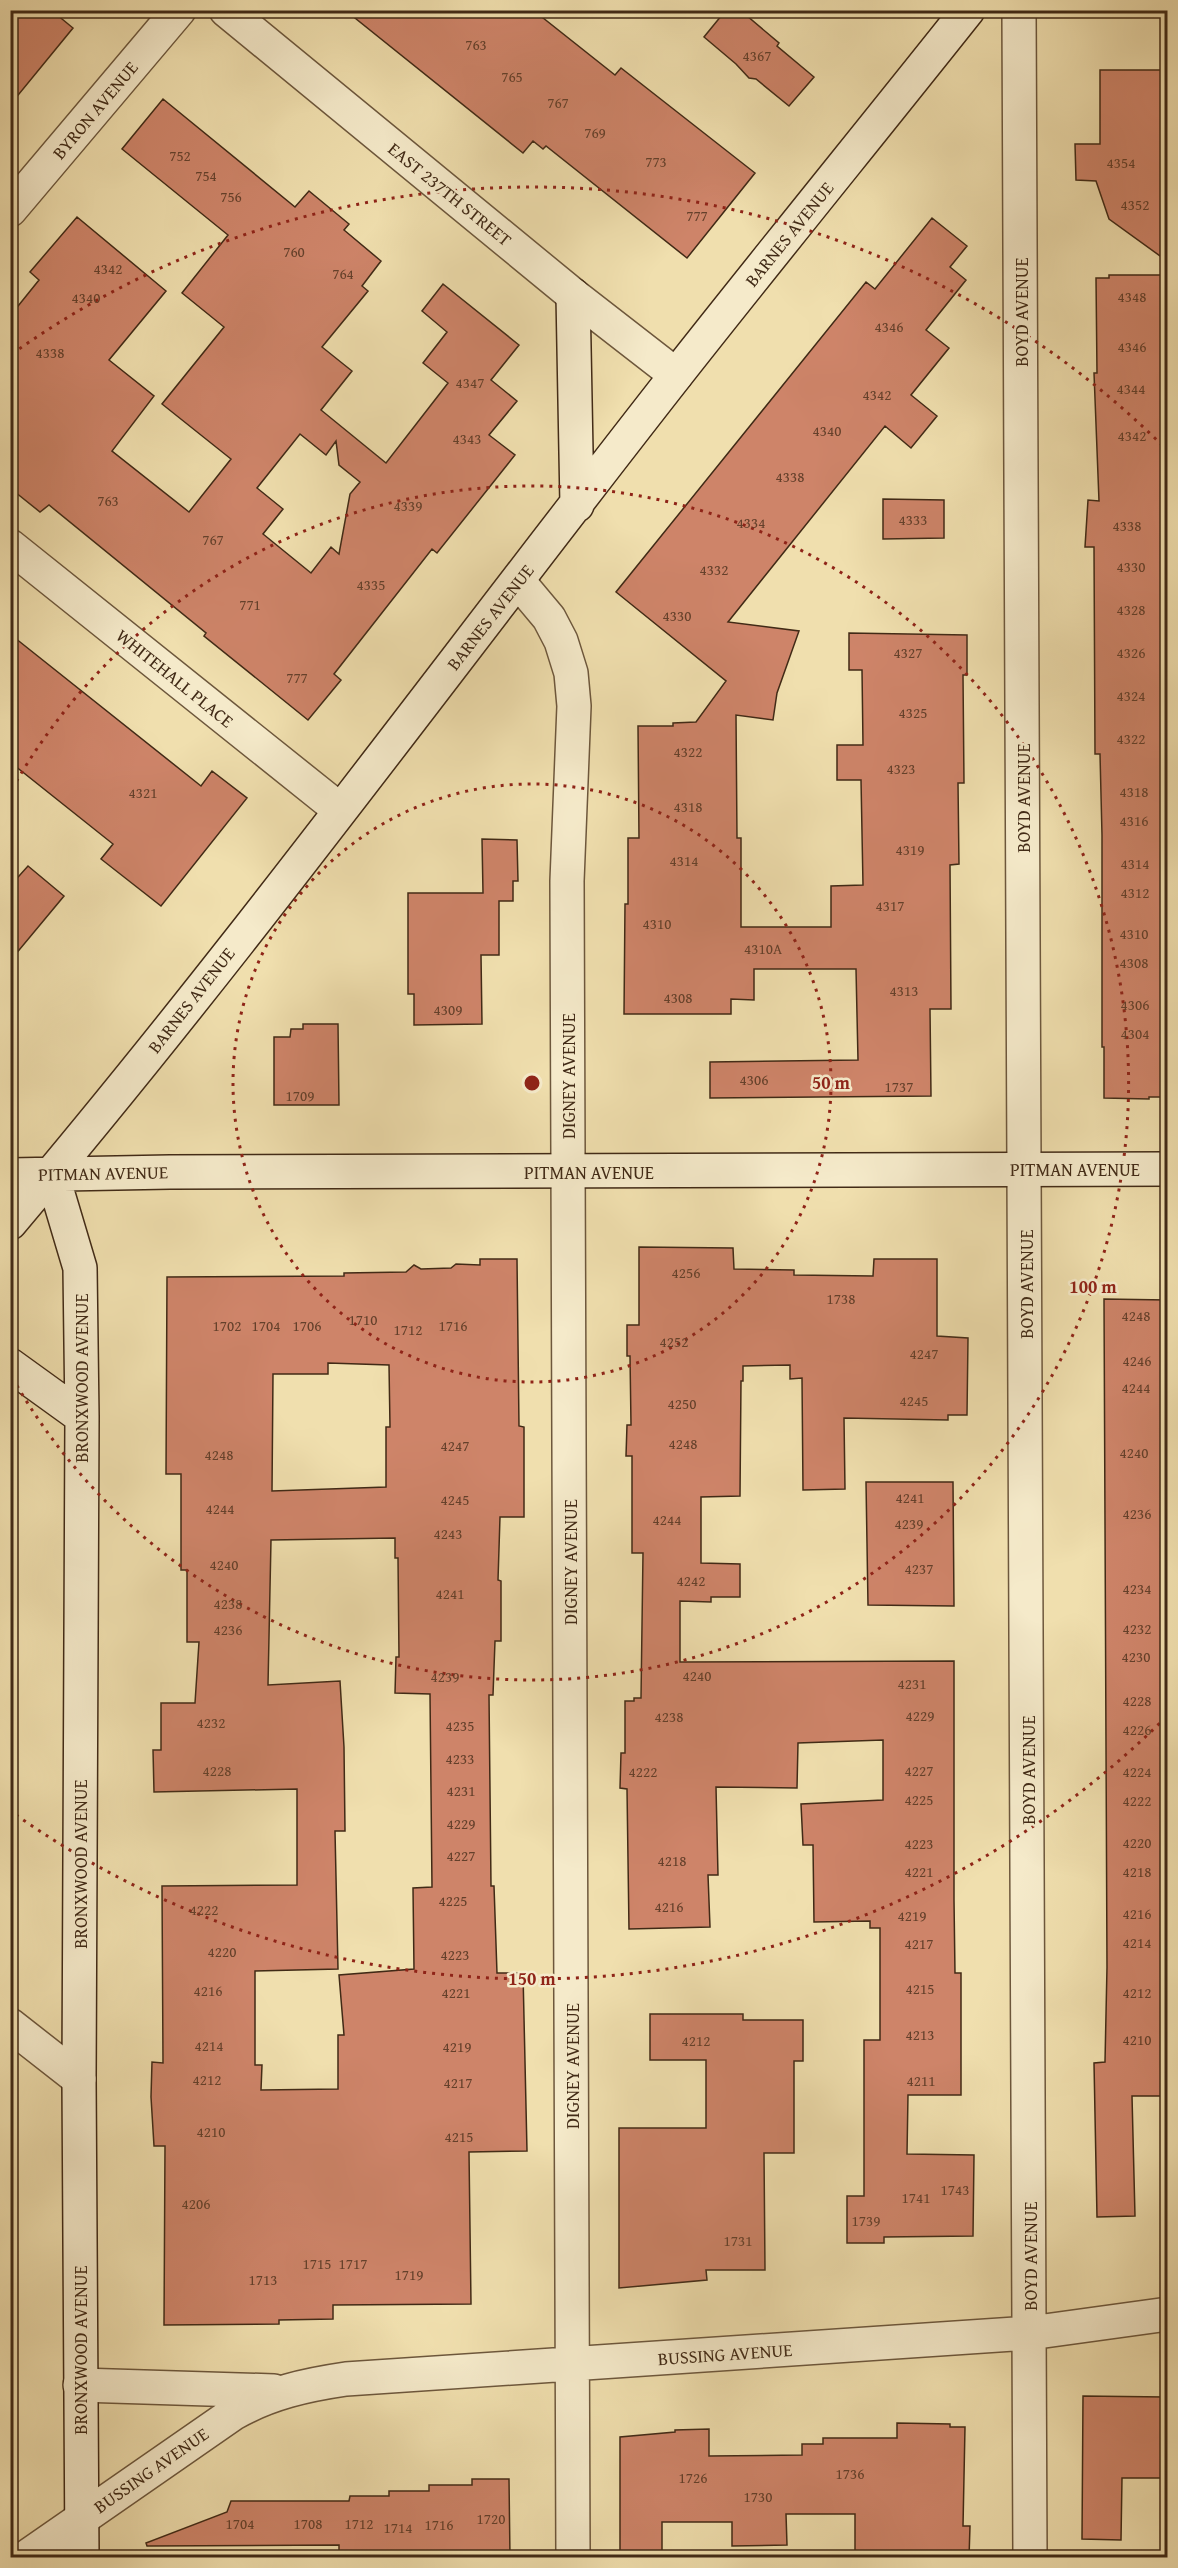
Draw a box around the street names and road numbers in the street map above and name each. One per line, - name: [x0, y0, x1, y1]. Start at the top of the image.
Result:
- street label: BYRON AVENUE: [46, 55, 144, 165]
- street label: EAST 237TH STREET: [382, 136, 518, 252]
- street label: BARNES AVENUE: [738, 176, 840, 292]
- street label: BOYD AVENUE: [1008, 257, 1035, 367]
- street label: BARNES AVENUE: [440, 558, 540, 676]
- street label: WHITEHALL PLACE: [110, 622, 240, 734]
- street label: BOYD AVENUE: [1010, 743, 1037, 853]
- street label: BARNES AVENUE: [141, 941, 241, 1059]
- street label: DIGNEY AVENUE: [555, 1013, 582, 1139]
- street label: PITMAN AVENUE: [1010, 1156, 1140, 1183]
- street label: PITMAN AVENUE: [38, 1158, 168, 1188]
- street label: PITMAN AVENUE: [524, 1159, 654, 1186]
- street label: BOYD AVENUE: [1013, 1229, 1040, 1339]
- street label: BRONXWOOD AVENUE: [68, 1293, 95, 1463]
- street label: DIGNEY AVENUE: [557, 1499, 584, 1625]
- street label: BOYD AVENUE: [1015, 1715, 1042, 1825]
- street label: BRONXWOOD AVENUE: [67, 1779, 94, 1949]
- street label: DIGNEY AVENUE: [559, 2003, 586, 2129]
- street label: BOYD AVENUE: [1017, 2201, 1044, 2311]
- street label: BRONXWOOD AVENUE: [67, 2265, 94, 2435]
- street label: BUSSING AVENUE: [657, 2336, 793, 2372]
- street label: BUSSING AVENUE: [88, 2420, 214, 2520]

